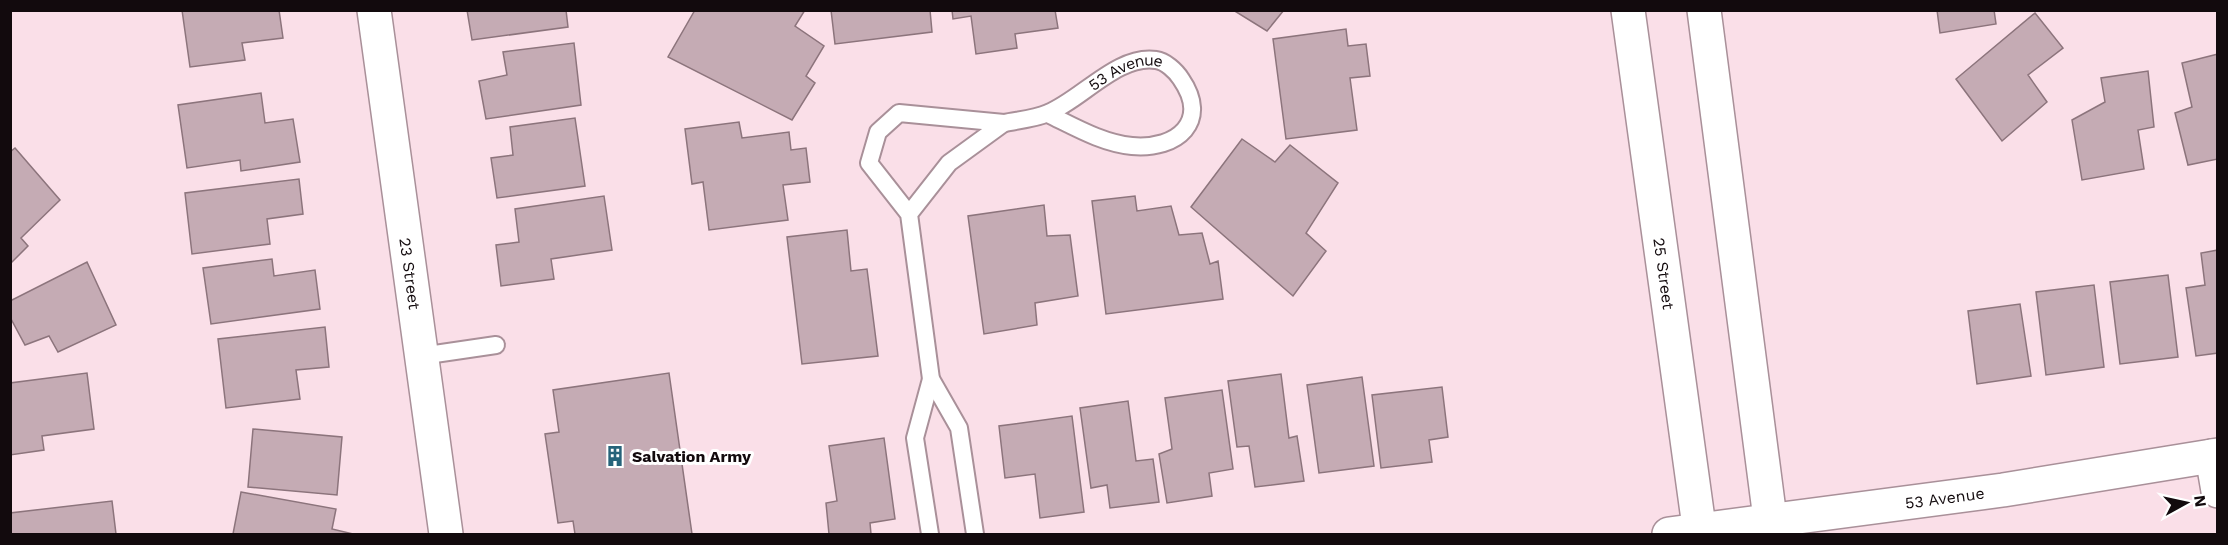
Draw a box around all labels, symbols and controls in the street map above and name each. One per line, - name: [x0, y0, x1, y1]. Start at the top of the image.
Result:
- street label: 53 Avenue: [1085, 50, 1165, 95]
- street label: 23 Street: [395, 236, 424, 311]
- street label: 25 Street: [1649, 236, 1678, 311]
- building icon: Salvation Army: [603, 444, 627, 468]
- place label: Salvation Army: [632, 447, 752, 466]
- north arrow: [2156, 473, 2216, 533]
- street label: 53 Avenue: [1904, 484, 1986, 513]
- text: N: [2190, 494, 2211, 508]

